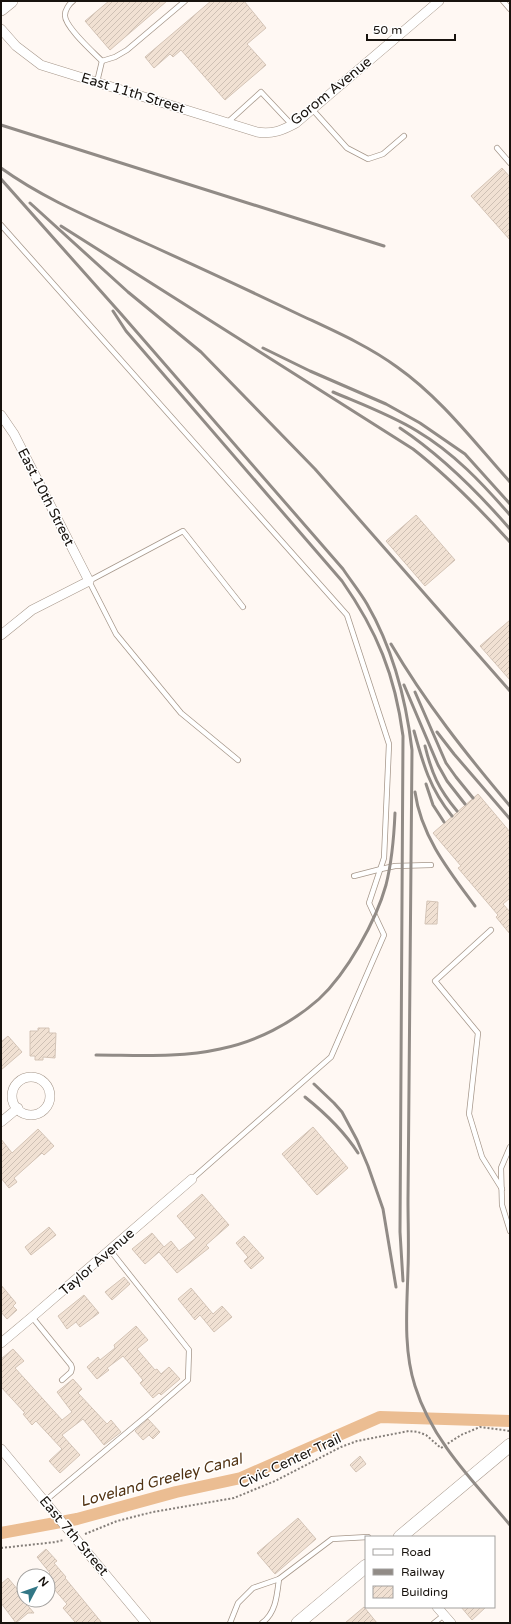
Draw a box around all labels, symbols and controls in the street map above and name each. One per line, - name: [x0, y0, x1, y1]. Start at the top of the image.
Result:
- scale bar: [367, 16, 455, 42]
- text: 50 m: [373, 23, 402, 37]
- street label: Gorom Avenue: [287, 53, 375, 129]
- street label: East 11th Street: [79, 69, 187, 117]
- street label: East 10th Street: [14, 445, 78, 549]
- street label: Taylor Avenue: [56, 1225, 138, 1299]
- street label: Civic Center Trail: [236, 1430, 344, 1492]
- water label: Loveland Greeley Canal: [78, 1449, 246, 1510]
- street label: East 7th Street: [36, 1493, 113, 1580]
- legend: [365, 1536, 495, 1608]
- text: Road: [401, 1545, 431, 1559]
- text: Railway: [401, 1565, 445, 1579]
- north arrow: [16, 1568, 56, 1608]
- text: N: [35, 1574, 51, 1589]
- text: Building: [401, 1585, 448, 1599]

